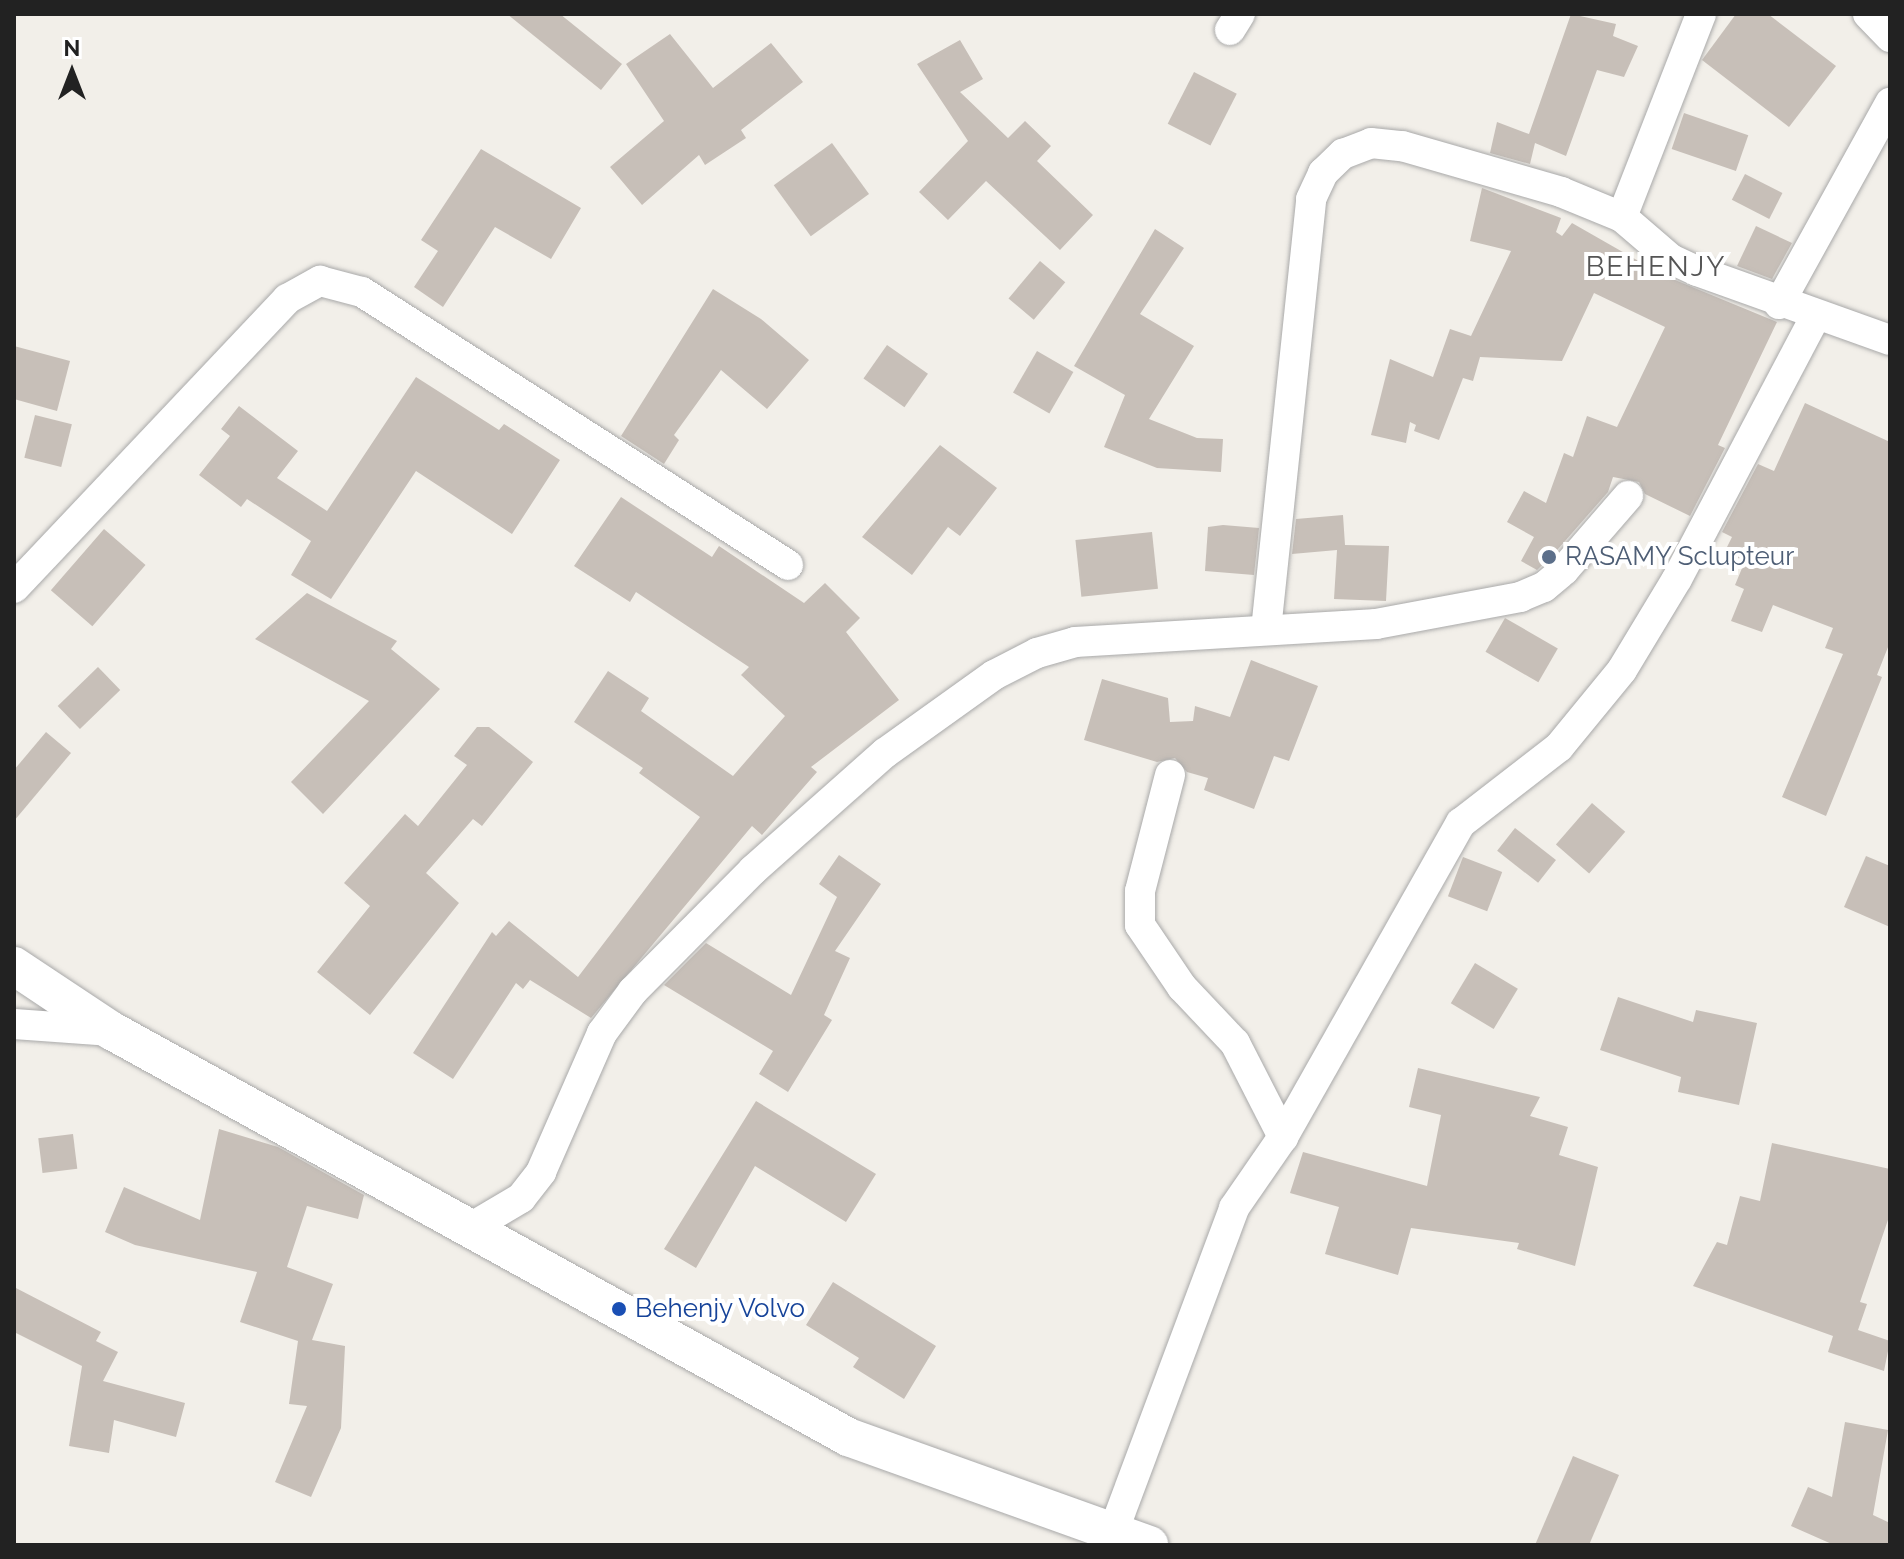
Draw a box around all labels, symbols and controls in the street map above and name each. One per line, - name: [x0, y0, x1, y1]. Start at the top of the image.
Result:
- north arrow: [32, 32, 112, 112]
- text: N: [64, 35, 80, 61]
- district label: BEHENJY: [1586, 250, 1726, 284]
- place label: RASAMY Sclupteur: [1565, 541, 1795, 573]
- marker: RASAMY Sclupteur: [1540, 548, 1558, 566]
- place label: Behenjy Volvo: [635, 1293, 807, 1325]
- marker: Behenjy Volvo: [610, 1300, 628, 1318]

